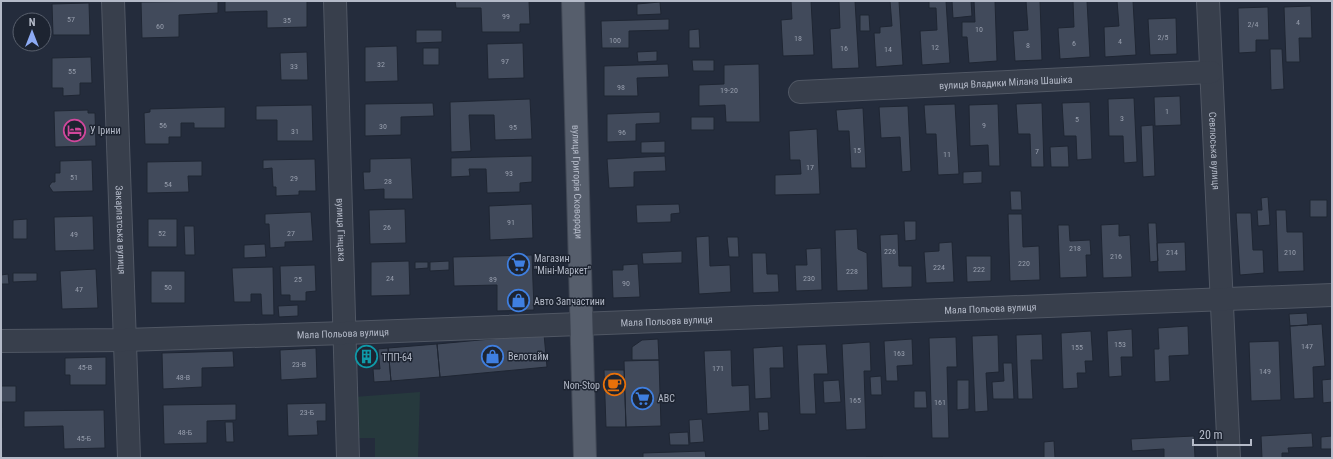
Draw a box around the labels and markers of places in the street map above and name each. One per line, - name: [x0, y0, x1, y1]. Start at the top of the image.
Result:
- hotel icon: У Ірини: [62, 117, 88, 143]
- place label: У Ірини: [90, 125, 120, 136]
- supermarket icon: Магазин "Міні-Маркет": [506, 251, 532, 277]
- place label: Магазин "Міні-Маркет": [534, 253, 591, 276]
- shop icon: Авто Запчастини: [505, 288, 531, 314]
- place label: Авто Запчастини: [534, 296, 605, 307]
- shop icon: Велотайм: [479, 343, 505, 369]
- building icon: ТПП-64: [354, 344, 380, 370]
- place label: Велотайм: [508, 351, 549, 362]
- place label: ТПП-64: [382, 352, 412, 363]
- cafe icon: Non-Stop: [602, 372, 628, 398]
- place label: Non-Stop: [563, 380, 600, 391]
- supermarket icon: ABC: [629, 385, 655, 411]
- place label: ABC: [658, 393, 675, 404]

